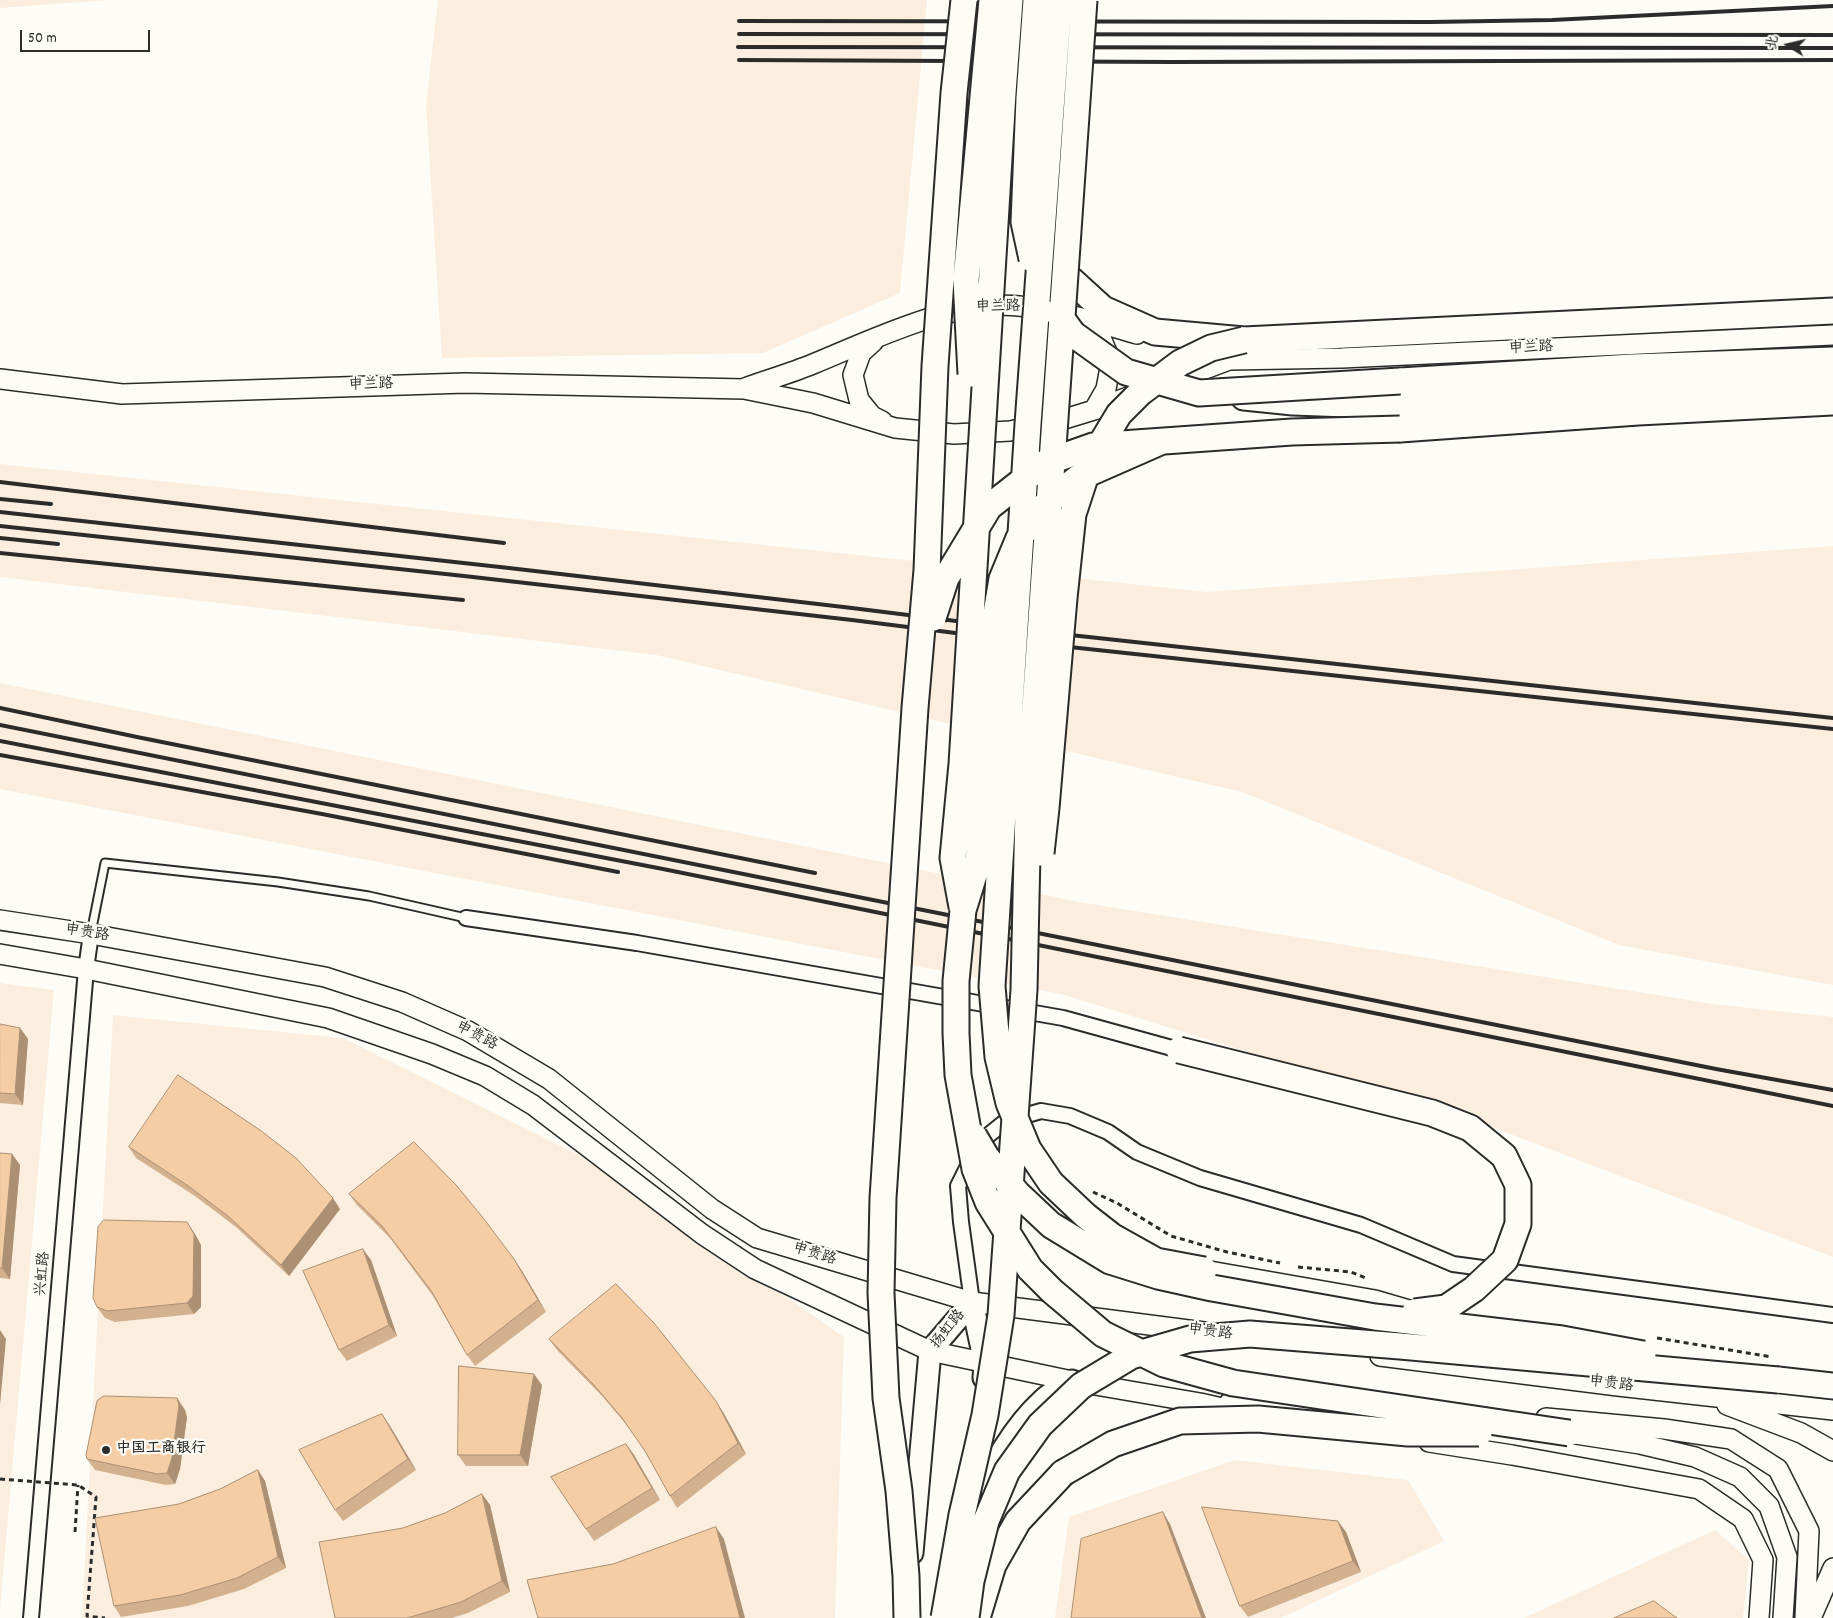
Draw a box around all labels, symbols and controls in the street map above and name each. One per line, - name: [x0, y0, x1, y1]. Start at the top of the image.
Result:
- scale bar: [22, 20, 152, 52]
- north arrow: [1763, 20, 1813, 70]
- text: 50 m: [28, 28, 57, 50]
- text: 北: [1762, 34, 1784, 51]
- street label: 申兰路: [975, 299, 1021, 317]
- street label: 申兰路: [1508, 339, 1554, 359]
- street label: 申兰路: [348, 376, 394, 396]
- street label: 申贵路: [63, 922, 111, 946]
- street label: 申贵路: [452, 1018, 500, 1056]
- street label: 申贵路: [790, 1240, 838, 1270]
- street label: 兴虹路: [33, 1251, 55, 1297]
- street label: 扬虹路: [928, 1307, 970, 1353]
- street label: 申贵路: [1186, 1321, 1234, 1345]
- street label: 申贵路: [1588, 1373, 1634, 1397]
- place label: 中国工商银行: [116, 1441, 206, 1459]
- marker: 中国工商银行: [100, 1444, 112, 1456]

